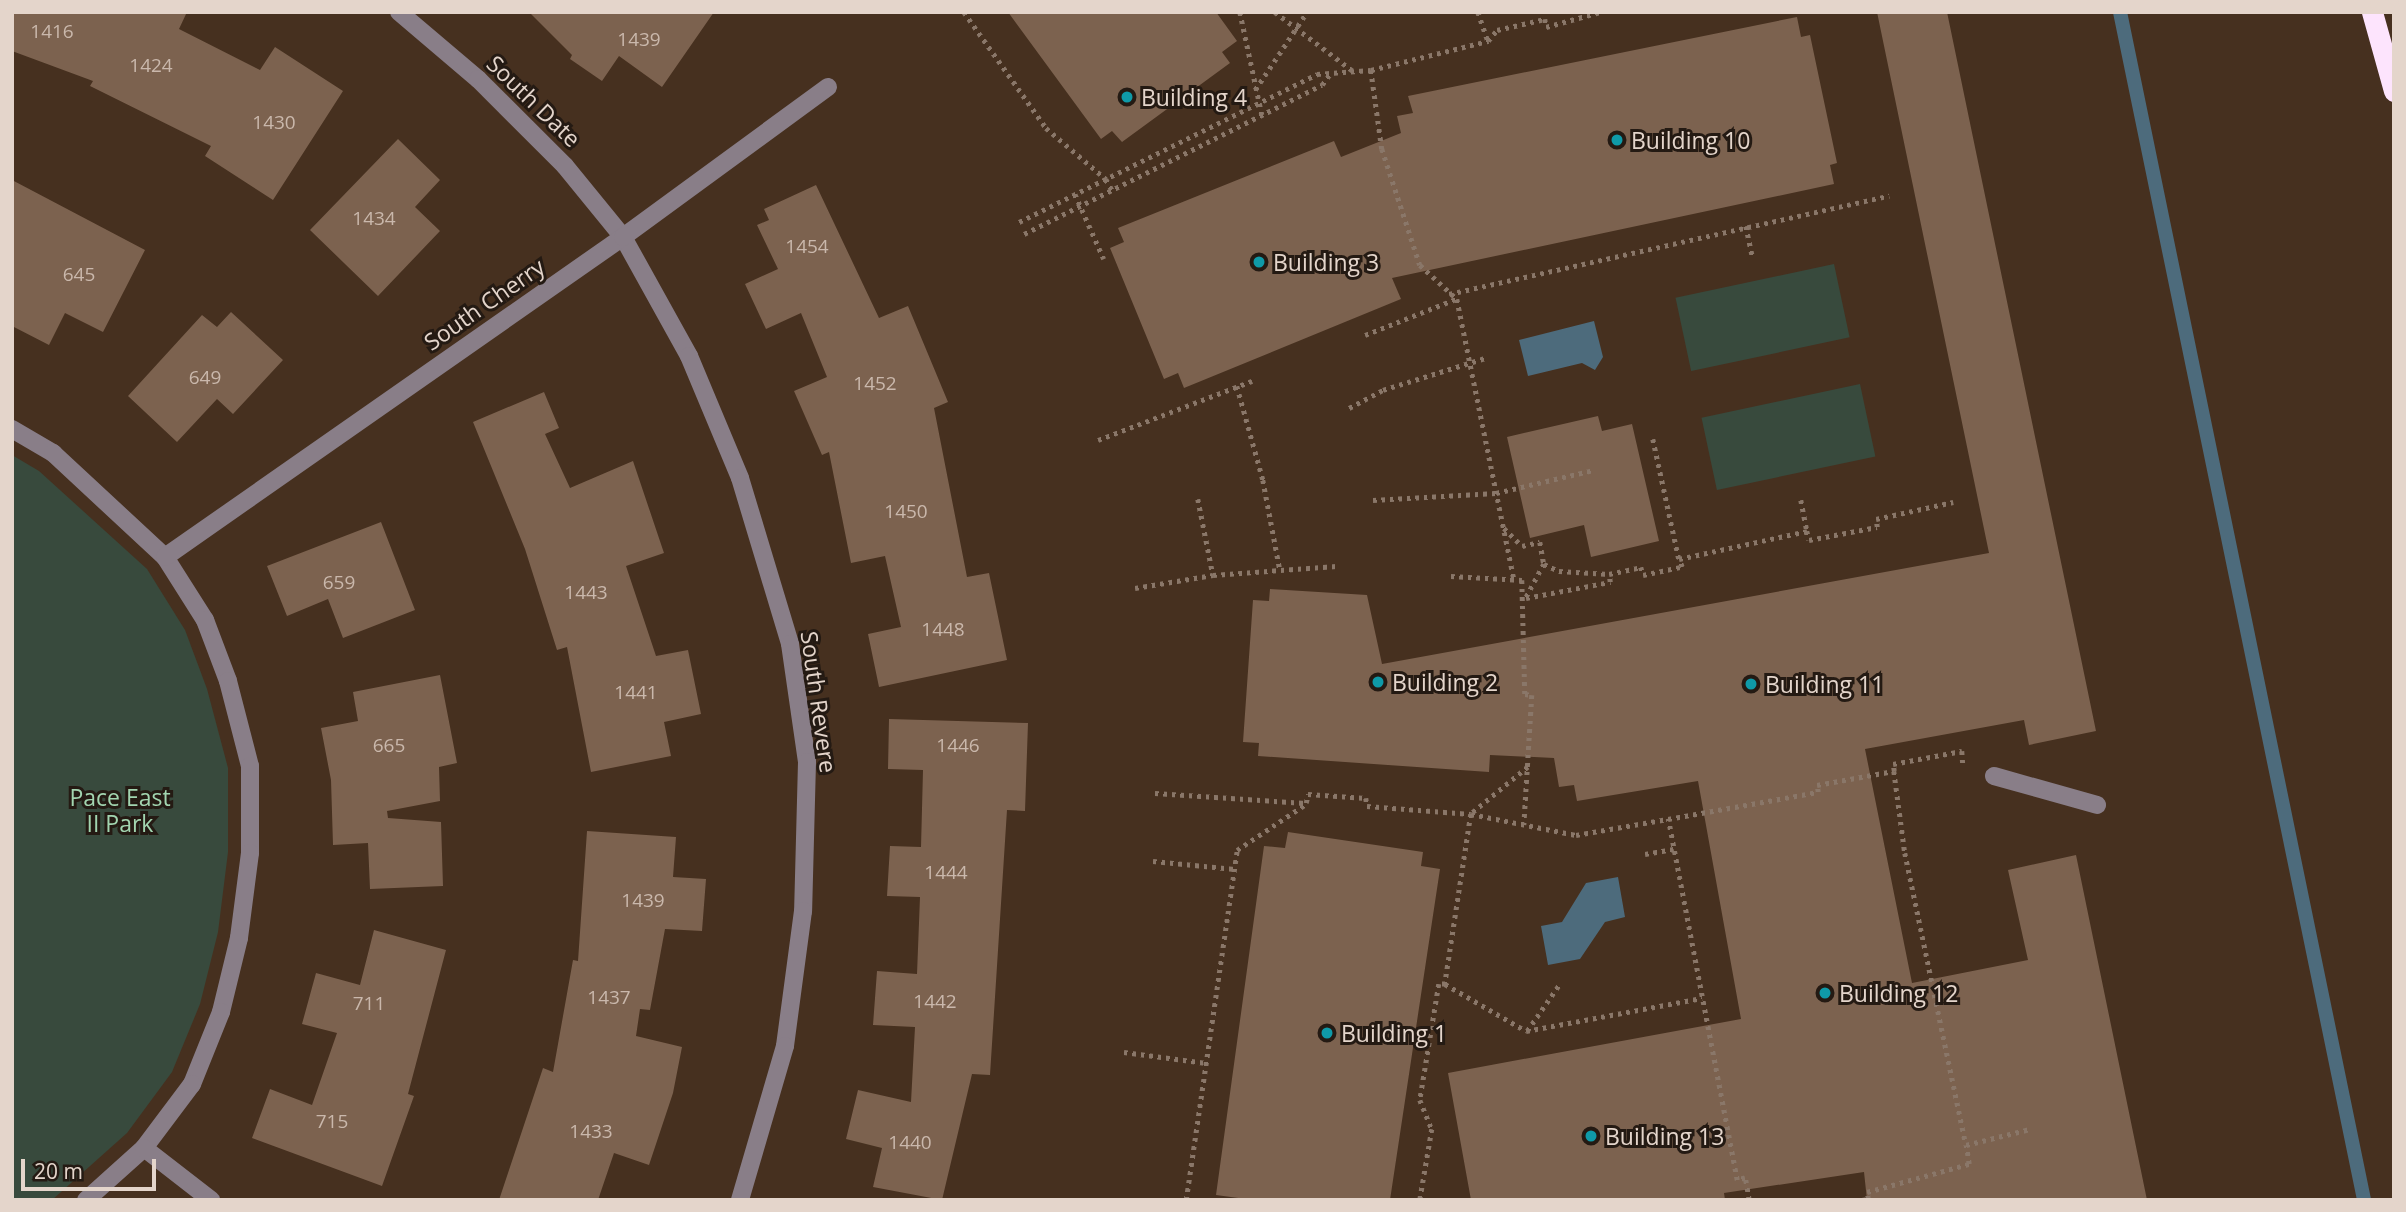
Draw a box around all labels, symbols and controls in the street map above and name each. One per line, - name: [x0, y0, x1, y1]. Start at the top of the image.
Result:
- house number: 1416: [30, 21, 74, 43]
- house number: 1439: [617, 29, 661, 51]
- street label: South Date: [481, 50, 587, 152]
- house number: 1424: [129, 55, 173, 77]
- place label: Building 4: [1141, 83, 1247, 111]
- marker: Building 4: [1119, 89, 1135, 105]
- house number: 1430: [252, 112, 296, 134]
- place label: Building 10: [1631, 126, 1750, 154]
- marker: Building 10: [1609, 132, 1625, 148]
- house number: 1434: [352, 208, 396, 230]
- house number: 1454: [785, 236, 829, 258]
- place label: Building 3: [1273, 248, 1379, 276]
- street label: South Cherry: [418, 252, 550, 356]
- marker: Building 3: [1251, 254, 1267, 270]
- house number: 645: [63, 264, 95, 286]
- house number: 649: [189, 367, 221, 389]
- house number: 1452: [853, 373, 897, 395]
- house number: 1450: [884, 501, 928, 523]
- house number: 659: [323, 572, 355, 594]
- house number: 1443: [564, 582, 608, 604]
- house number: 1448: [921, 619, 965, 641]
- street label: South Revere: [795, 629, 843, 775]
- place label: Building 2: [1392, 668, 1498, 696]
- place label: Building 11: [1765, 670, 1884, 698]
- marker: Building 2: [1370, 674, 1386, 690]
- marker: Building 11: [1743, 676, 1759, 692]
- house number: 1441: [614, 682, 658, 704]
- house number: 665: [373, 735, 405, 757]
- house number: 1446: [936, 735, 980, 757]
- park label: Pace East II Park: [69, 783, 171, 837]
- house number: 1444: [924, 862, 968, 884]
- house number: 1439: [621, 890, 665, 912]
- place label: Building 12: [1839, 979, 1958, 1007]
- marker: Building 12: [1817, 985, 1833, 1001]
- house number: 1437: [587, 987, 631, 1009]
- house number: 1442: [913, 991, 957, 1013]
- house number: 711: [353, 993, 385, 1015]
- place label: Building 1: [1341, 1019, 1447, 1047]
- marker: Building 1: [1319, 1025, 1335, 1041]
- house number: 715: [316, 1111, 348, 1133]
- house number: 1433: [569, 1121, 613, 1143]
- place label: Building 13: [1605, 1122, 1724, 1150]
- marker: Building 13: [1583, 1128, 1599, 1144]
- house number: 1440: [888, 1132, 932, 1154]
- scale bar: [24, 1146, 159, 1190]
- text: 20 m: [34, 1157, 83, 1185]

